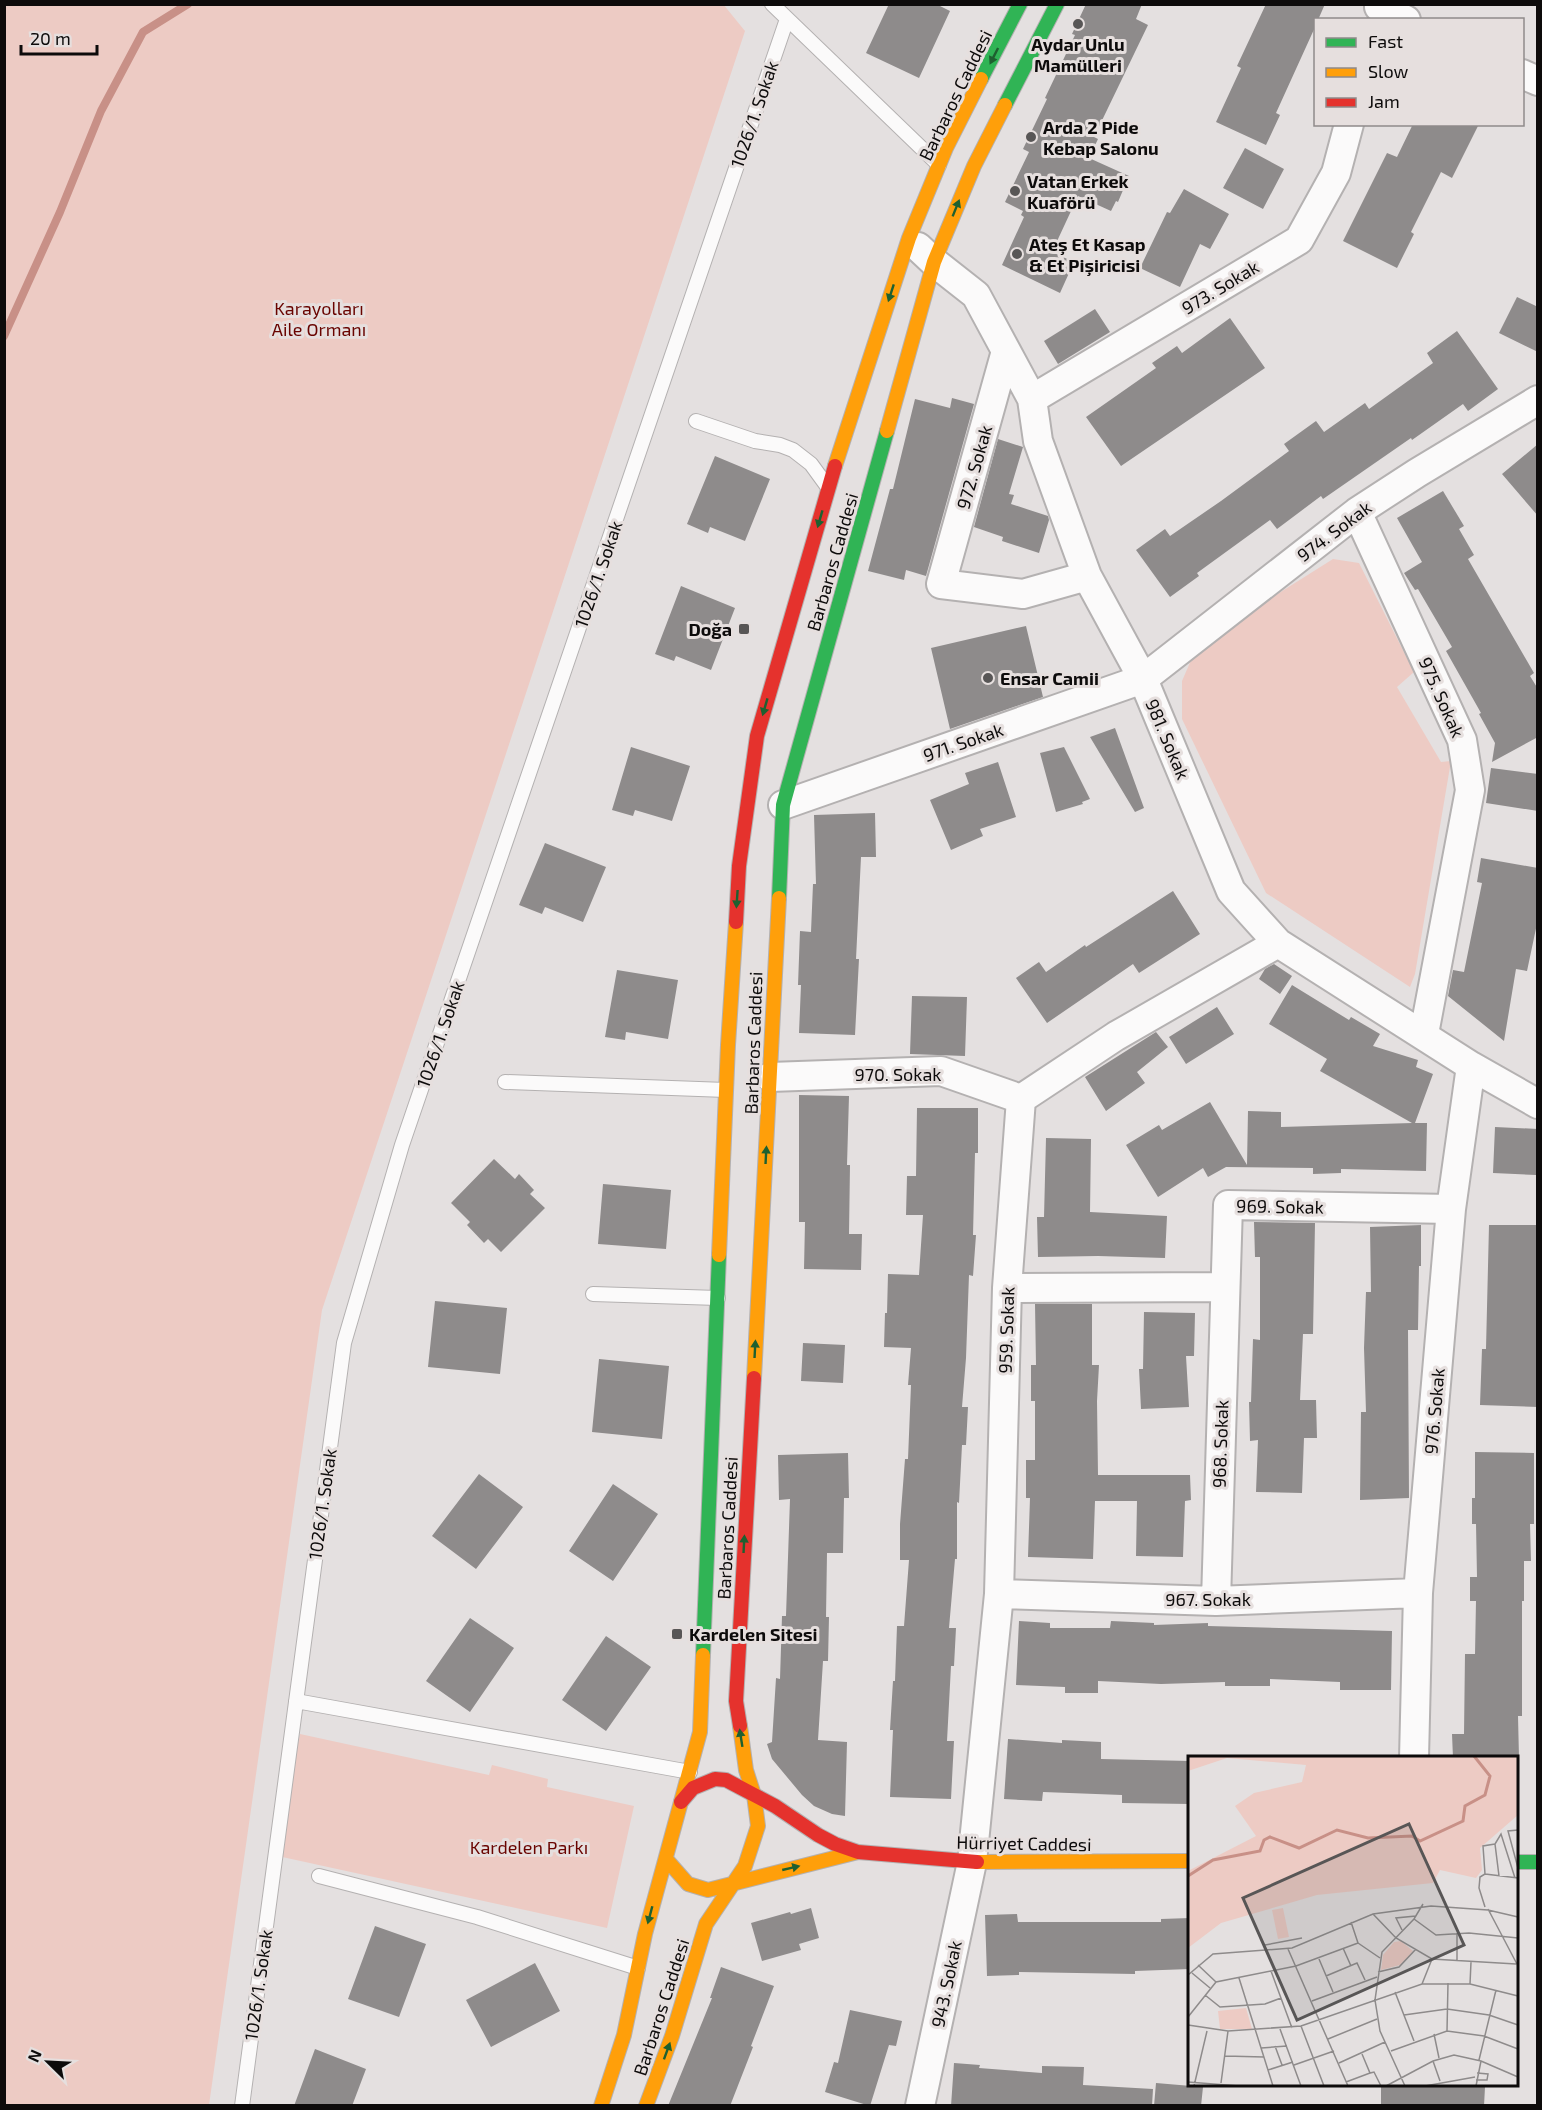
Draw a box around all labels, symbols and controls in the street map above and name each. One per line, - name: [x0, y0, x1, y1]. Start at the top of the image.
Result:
- marker: Aydar Unlu Mamülleri: [1071, 17, 1085, 31]
- scale bar: [21, 18, 98, 56]
- legend: [1314, 18, 1524, 126]
- street label: Barbaros Caddesi: [914, 26, 996, 164]
- text: 20 m: [30, 27, 71, 49]
- text: Fast: [1368, 30, 1403, 52]
- place label: Aydar Unlu Mamülleri: [1031, 33, 1125, 76]
- one-way arrow: [989, 48, 998, 65]
- street label: 1026/1. Sokak: [725, 58, 783, 170]
- text: Slow: [1368, 60, 1409, 82]
- text: Jam: [1368, 90, 1400, 112]
- place label: Arda 2 Pide Kebap Salonu: [1043, 116, 1159, 159]
- marker: Arda 2 Pide Kebap Salonu: [1024, 130, 1038, 144]
- place label: Vatan Erkek Kuaförü: [1027, 170, 1129, 213]
- marker: Vatan Erkek Kuaförü: [1008, 184, 1022, 198]
- one-way arrow: [952, 199, 961, 217]
- place label: Ateş Et Kasap & Et Pişiricisi: [1029, 233, 1146, 277]
- marker: Ateş Et Kasap & Et Pişiricisi: [1010, 247, 1024, 261]
- street label: 973. Sokak: [1177, 255, 1263, 319]
- one-way arrow: [886, 284, 895, 302]
- park label: Karayolları Aile Ormanı: [272, 297, 366, 340]
- street label: 972. Sokak: [952, 422, 996, 512]
- street label: Barbaros Caddesi: [802, 490, 862, 634]
- street label: 974. Sokak: [1293, 496, 1375, 566]
- one-way arrow: [814, 510, 824, 528]
- street label: 1026/1. Sokak: [569, 518, 627, 630]
- place label: Doğa: [688, 618, 732, 640]
- marker: Doğa: [737, 622, 751, 636]
- street label: 975. Sokak: [1414, 653, 1470, 741]
- place label: Ensar Camii: [1000, 667, 1099, 689]
- marker: Ensar Camii: [981, 671, 995, 685]
- street label: 981. Sokak: [1141, 696, 1195, 782]
- one-way arrow: [760, 698, 769, 716]
- street label: 971. Sokak: [920, 718, 1006, 766]
- one-way arrow: [732, 890, 742, 909]
- street label: Barbaros Caddesi: [740, 971, 766, 1115]
- street label: 1026/1. Sokak: [411, 978, 469, 1090]
- street label: 970. Sokak: [854, 1063, 942, 1085]
- one-way arrow: [761, 1145, 770, 1164]
- street label: 969. Sokak: [1236, 1194, 1324, 1218]
- street label: 959. Sokak: [993, 1286, 1019, 1374]
- one-way arrow: [750, 1340, 760, 1359]
- street label: 976. Sokak: [1419, 1367, 1449, 1455]
- street label: 968. Sokak: [1207, 1400, 1233, 1488]
- street label: 1026/1. Sokak: [303, 1447, 341, 1561]
- street label: Barbaros Caddesi: [712, 1456, 742, 1600]
- one-way arrow: [740, 1534, 749, 1553]
- street label: 967. Sokak: [1165, 1588, 1251, 1610]
- place label: Kardelen Sitesi: [689, 1623, 818, 1645]
- marker: Kardelen Sitesi: [670, 1627, 684, 1641]
- one-way arrow: [737, 1729, 746, 1748]
- inset map: [1188, 1756, 1518, 2086]
- street label: Hürriyet Caddesi: [956, 1831, 1092, 1855]
- park label: Kardelen Parkı: [470, 1836, 588, 1858]
- one-way arrow: [782, 1863, 801, 1873]
- one-way arrow: [645, 1906, 655, 1924]
- street label: 1026/1. Sokak: [239, 1928, 277, 2042]
- street label: Barbaros Caddesi: [628, 1936, 694, 2078]
- street label: 943. Sokak: [926, 1939, 966, 2029]
- north arrow: [18, 2032, 78, 2092]
- one-way arrow: [662, 2041, 672, 2059]
- text: N: [23, 2047, 45, 2065]

